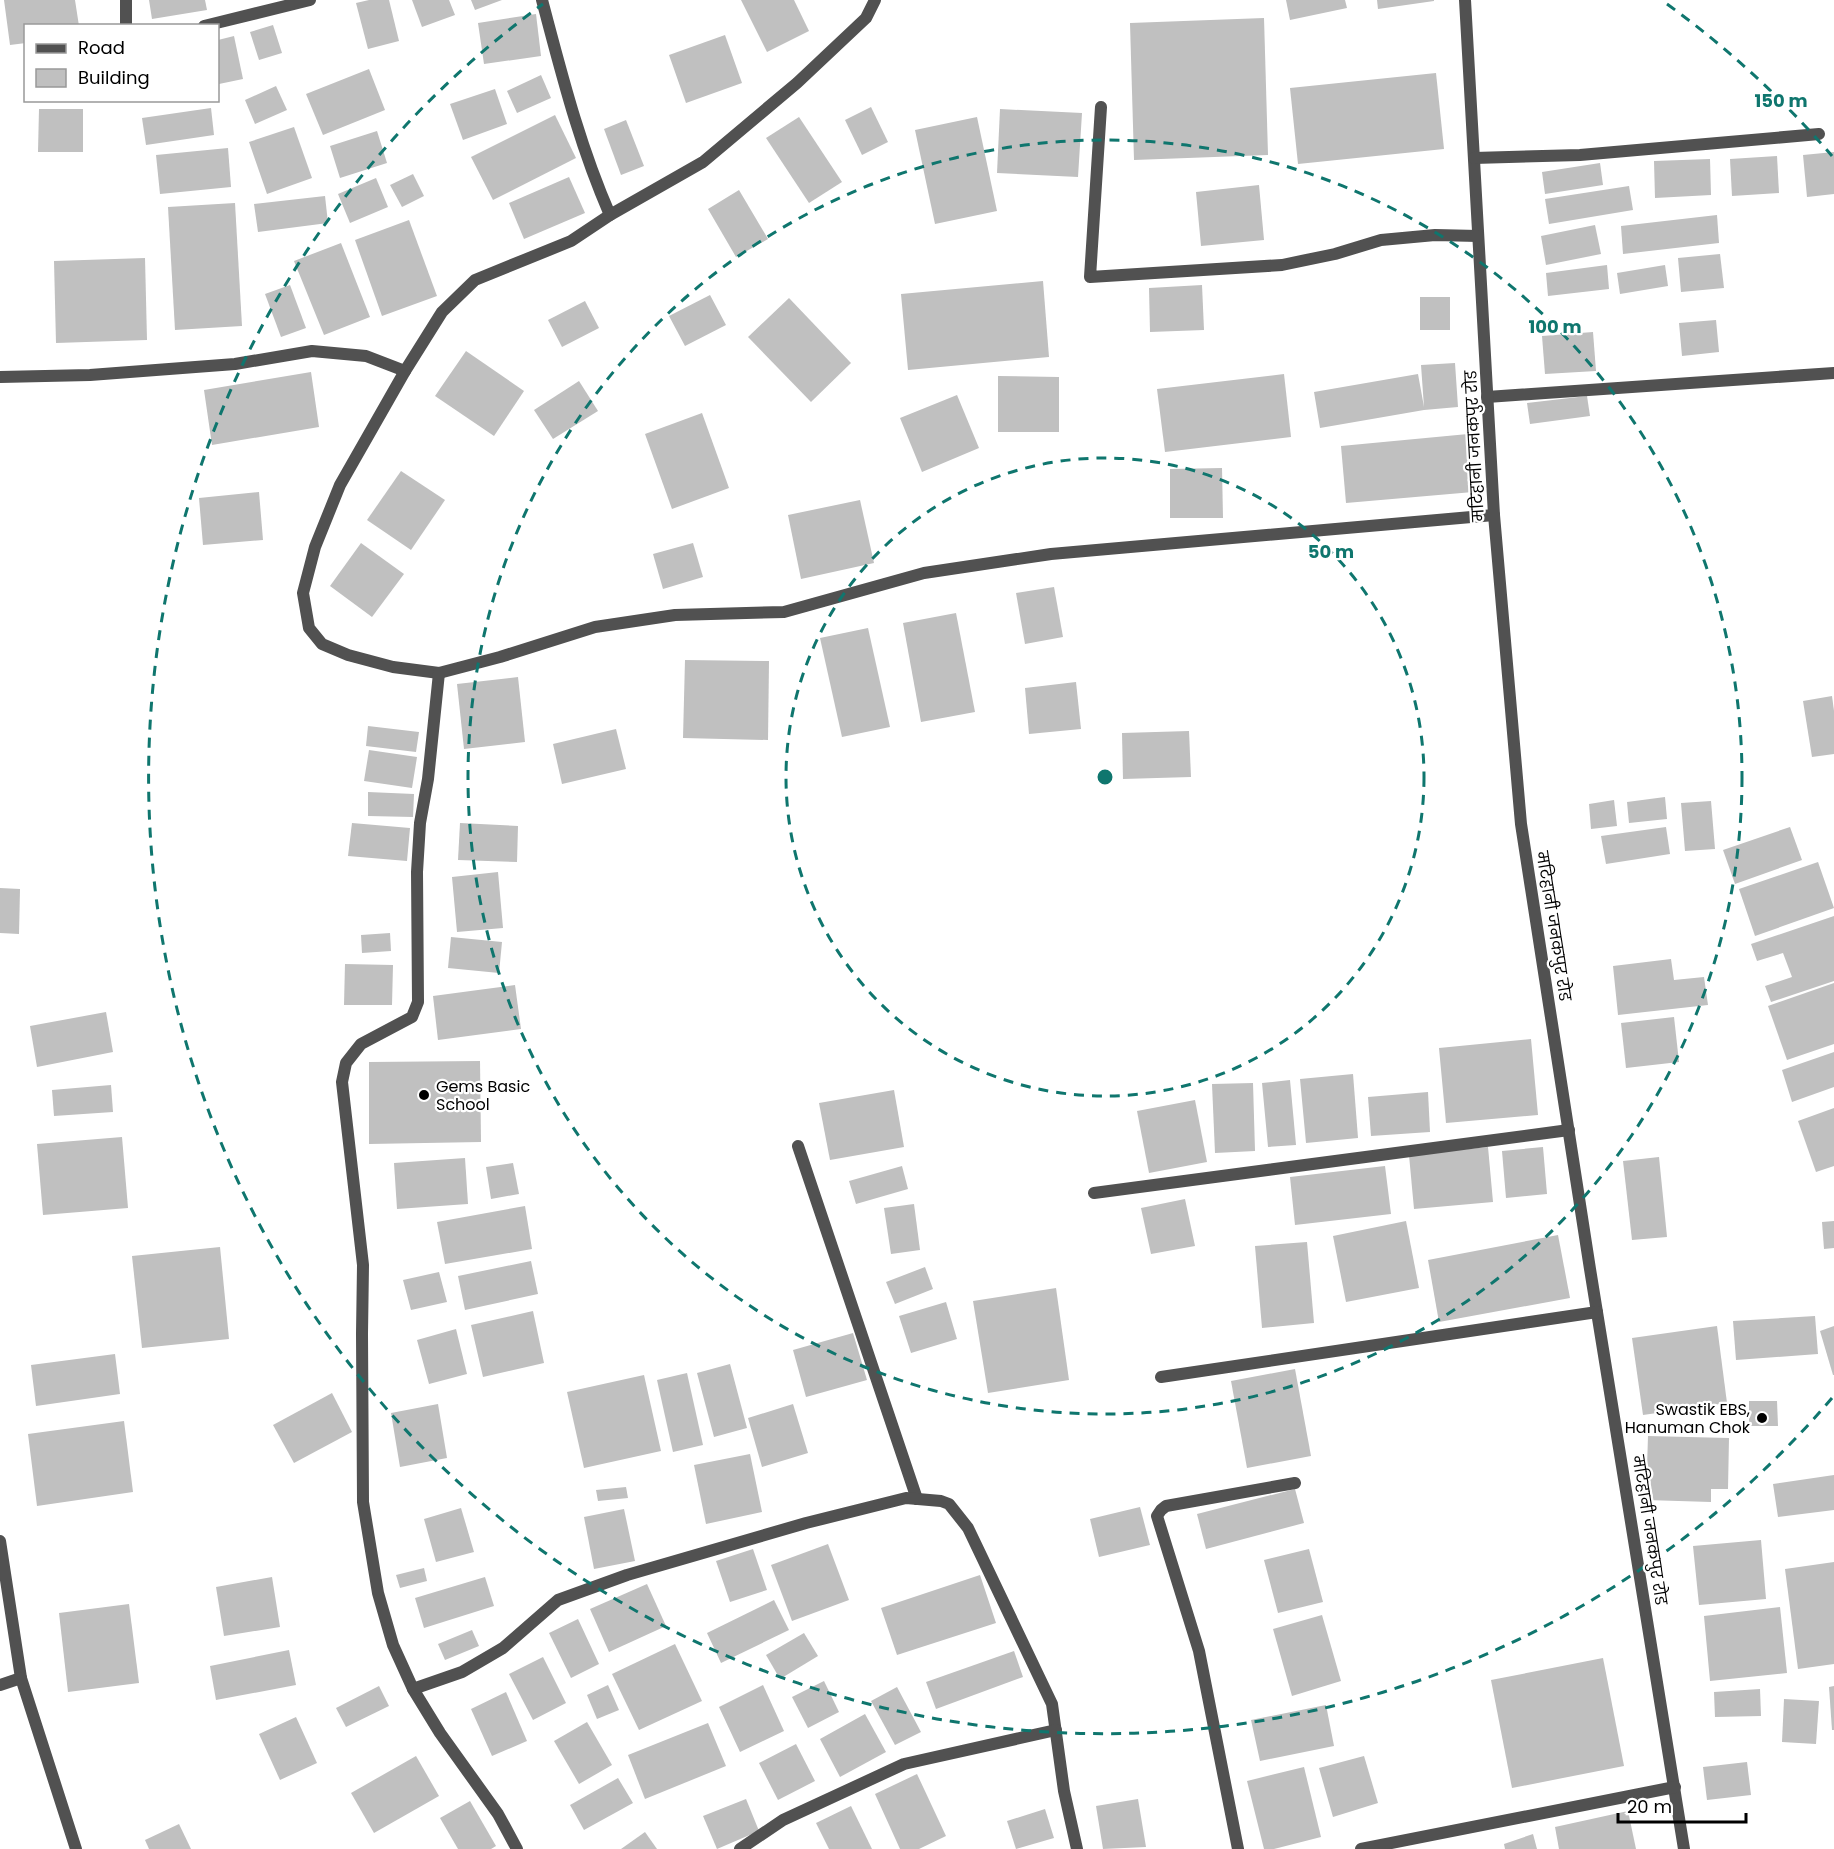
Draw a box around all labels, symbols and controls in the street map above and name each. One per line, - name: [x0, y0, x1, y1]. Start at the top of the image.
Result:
- legend: [24, 24, 219, 102]
- text: Road: [78, 35, 125, 60]
- text: Building: [78, 65, 150, 90]
- text: 150 m: [1754, 88, 1808, 113]
- text: 100 m: [1528, 314, 1582, 339]
- street label: मटिहानी जनकपुर रोड: [1459, 369, 1490, 523]
- text: 50 m: [1308, 539, 1354, 564]
- centre of rings: [1095, 767, 1115, 787]
- street label: मटिहानी जनकपुर रोड: [1530, 849, 1577, 1003]
- place label: Gems Basic School: [436, 1075, 530, 1116]
- marker: Gems Basic School: [417, 1088, 431, 1102]
- place label: Swastik EBS, Hanuman Chok: [1625, 1398, 1751, 1439]
- marker: Swastik EBS, Hanuman Chok: [1755, 1411, 1769, 1425]
- street label: मटिहानी जनकपुर रोड: [1626, 1453, 1673, 1607]
- scale bar: [1618, 1786, 1746, 1824]
- text: 20 m: [1627, 1794, 1672, 1819]

